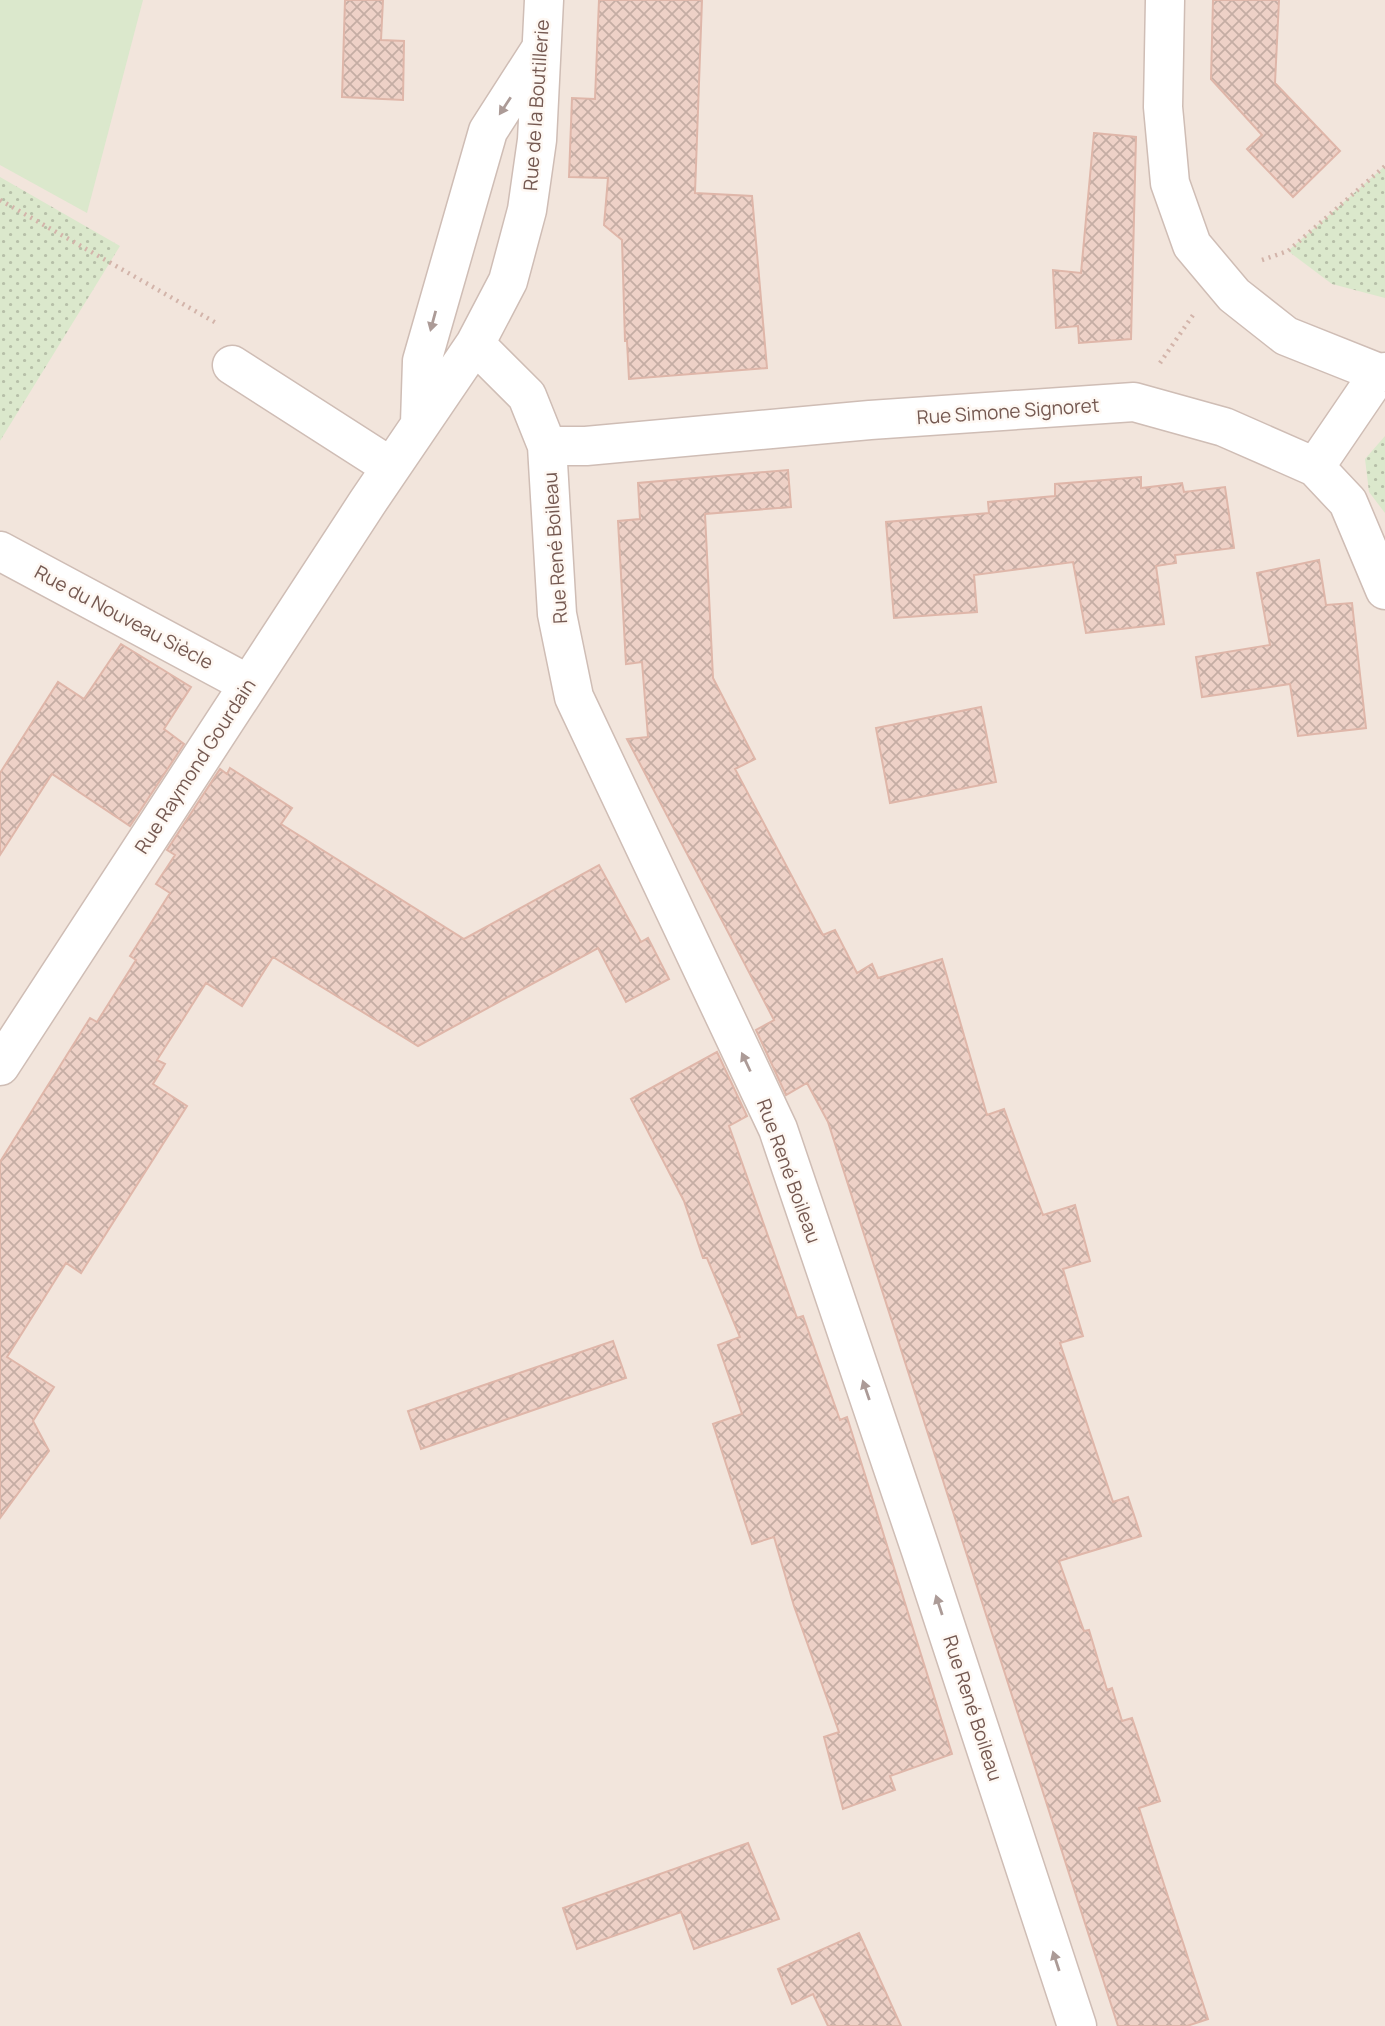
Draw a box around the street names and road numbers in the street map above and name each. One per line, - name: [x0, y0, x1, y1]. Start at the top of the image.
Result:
- street label: Rue de la Boutillerie: [517, 18, 555, 192]
- street label: Rue Simone Signoret: [916, 392, 1100, 430]
- street label: Rue René Boileau: [537, 471, 573, 625]
- street label: Rue du Nouveau Siècle: [30, 559, 218, 675]
- street label: Rue Raymond Gourdain: [129, 673, 261, 859]
- street label: Rue René Boileau: [751, 1095, 827, 1247]
- street label: Rue René Boileau: [937, 1632, 1009, 1784]

